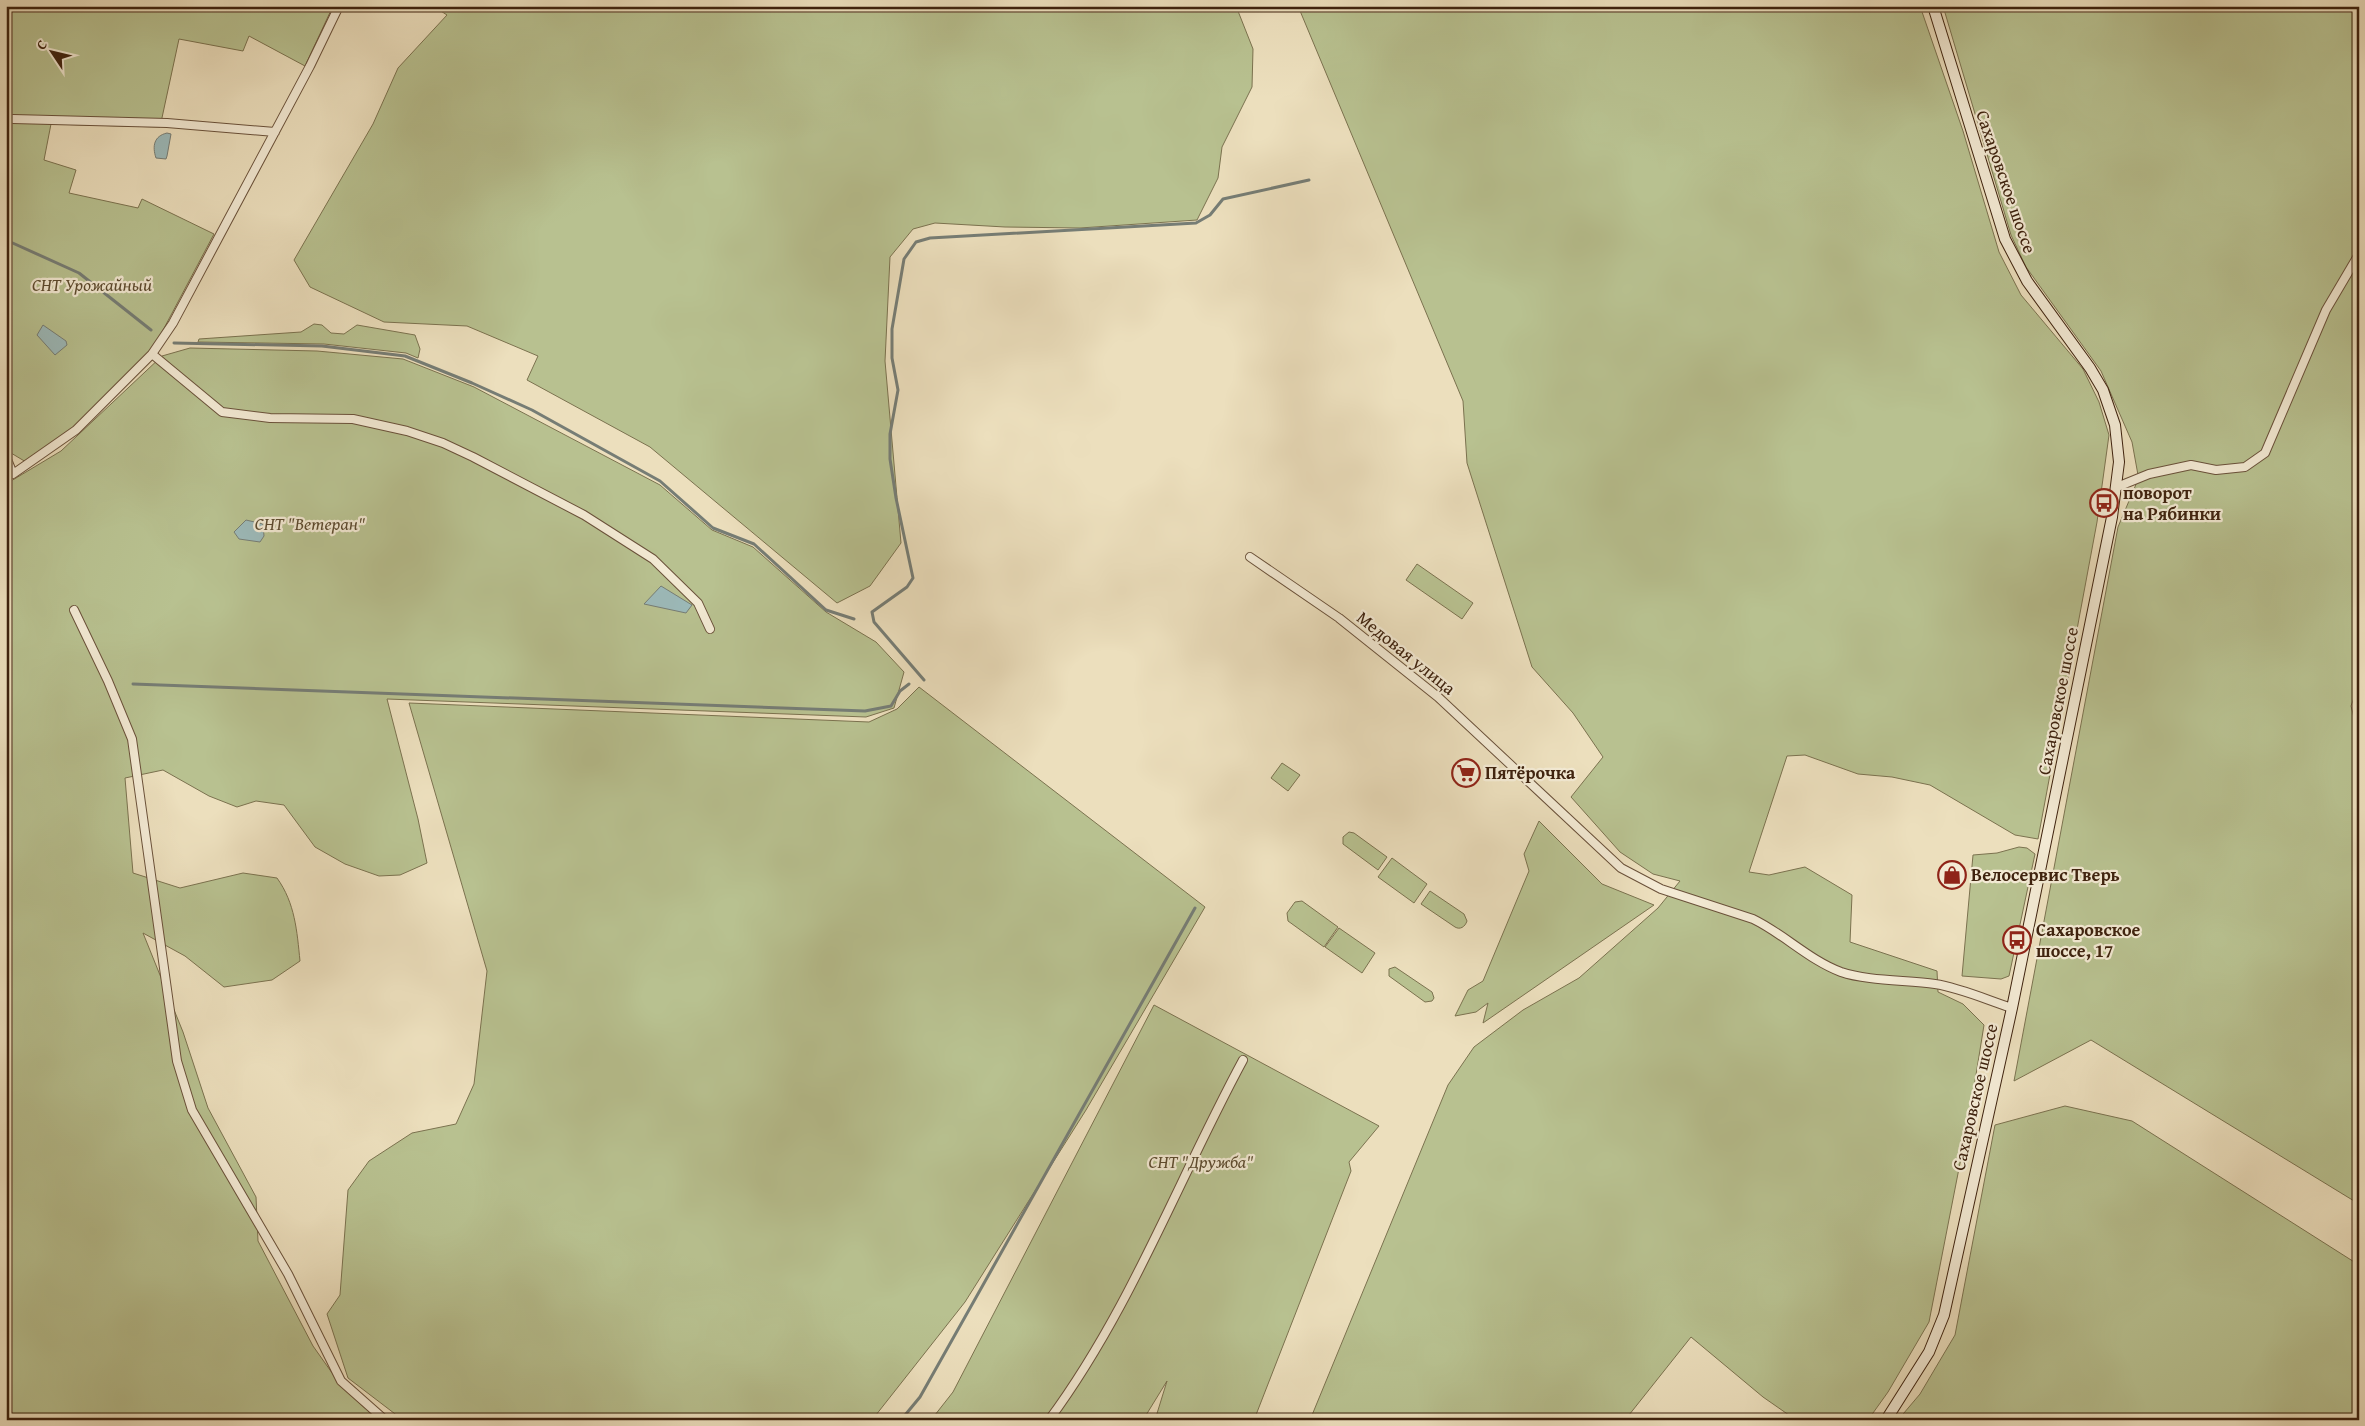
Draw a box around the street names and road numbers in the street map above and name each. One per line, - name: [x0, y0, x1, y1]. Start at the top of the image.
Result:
- street label: Сахаровское шоссе: [1969, 107, 2044, 257]
- street label: Медовая улица: [1351, 604, 1462, 701]
- street label: Сахаровское шоссе: [2030, 625, 2085, 777]
- street label: Сахаровское шоссе: [1944, 1021, 2005, 1173]

